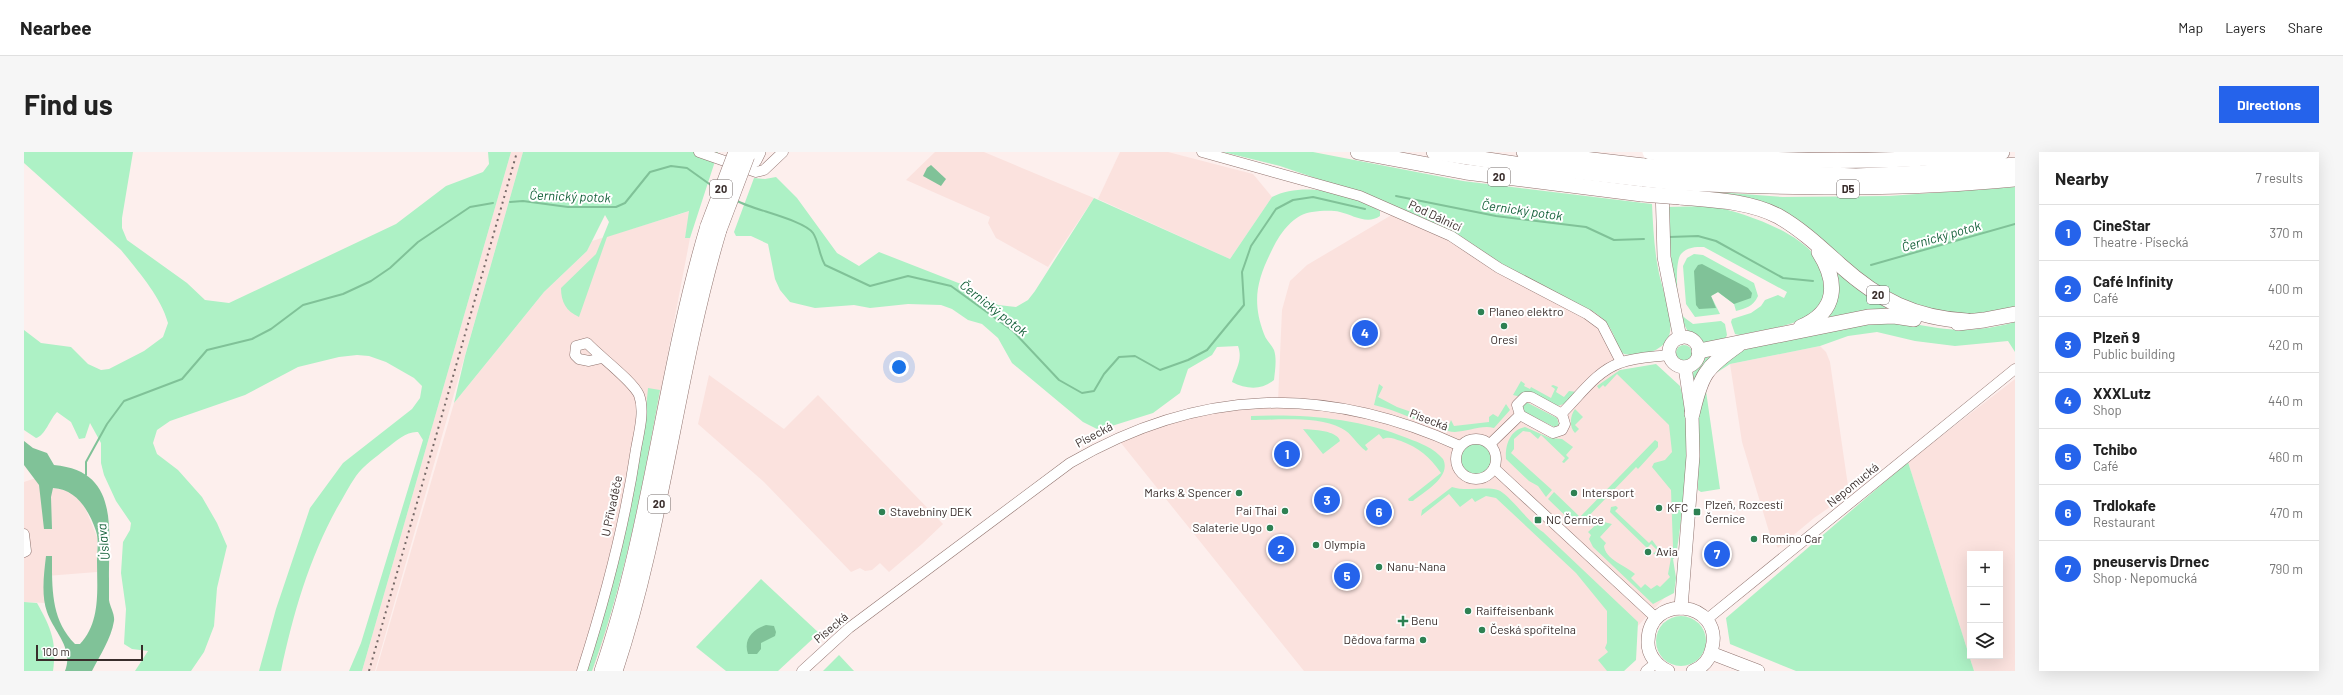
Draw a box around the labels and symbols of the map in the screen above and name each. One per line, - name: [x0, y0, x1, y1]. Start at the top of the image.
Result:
- road number: 20: [1488, 168, 1510, 186]
- road number: 20: [710, 180, 732, 198]
- road number: D5: [1837, 180, 1859, 198]
- water label: Černický potok: [529, 187, 612, 205]
- water label: Černický potok: [1481, 196, 1564, 224]
- street label: Pod Dálnicí: [1407, 197, 1465, 234]
- water label: Černický potok: [1900, 217, 1983, 255]
- water label: Černický potok: [957, 277, 1032, 340]
- road number: 20: [1867, 286, 1889, 304]
- place label: Planeo elektro: [1489, 304, 1564, 318]
- marker: Planeo elektro: [1476, 307, 1486, 317]
- pin: 4: [1352, 318, 1378, 348]
- marker: Oresi: [1499, 321, 1509, 331]
- place label: Oresi: [1491, 332, 1517, 346]
- your location: [889, 357, 909, 377]
- street label: Písecká: [1408, 405, 1451, 433]
- street label: Písecká: [1073, 419, 1115, 450]
- pin: 1: [1274, 439, 1300, 469]
- street label: Nepomucká: [1824, 459, 1881, 509]
- street label: U Přivaděče: [598, 474, 624, 538]
- place label: Marks & Spencer: [1144, 485, 1232, 499]
- pin: 3: [1314, 485, 1340, 515]
- place label: Intersport: [1582, 485, 1634, 499]
- marker: Marks & Spencer: [1234, 488, 1244, 498]
- marker: Intersport: [1569, 488, 1579, 498]
- road number: 20: [648, 495, 670, 513]
- pin: 6: [1366, 497, 1392, 527]
- place label: Plzeň, Rozcestí Černice: [1705, 497, 1783, 525]
- place label: KFC: [1667, 500, 1688, 514]
- place label: Pai Thai: [1236, 503, 1277, 517]
- marker: KFC: [1654, 503, 1664, 513]
- place label: Stavebniny DEK: [890, 504, 972, 518]
- marker: Pai Thai: [1280, 506, 1290, 516]
- marker: Stavebniny DEK: [877, 507, 887, 517]
- marker: Plzeň, Rozcestí Černice: [1692, 507, 1702, 517]
- place label: NC Černice: [1546, 512, 1604, 526]
- marker: NC Černice: [1533, 515, 1543, 525]
- place label: Salaterie Ugo: [1192, 520, 1262, 534]
- water label: Úslava: [93, 523, 113, 561]
- marker: Salaterie Ugo: [1265, 523, 1275, 533]
- place label: Romino Car: [1762, 531, 1822, 545]
- pin: 2: [1268, 534, 1294, 564]
- marker: Romino Car: [1749, 534, 1759, 544]
- place label: Olympia: [1324, 537, 1366, 551]
- pin: 7: [1704, 539, 1730, 569]
- marker: Olympia: [1311, 540, 1321, 550]
- place label: Avia: [1656, 544, 1678, 558]
- marker: Avia: [1643, 547, 1653, 557]
- place label: Nanu-Nana: [1387, 559, 1446, 573]
- pin: 5: [1334, 561, 1360, 591]
- marker: Nanu-Nana: [1374, 562, 1384, 572]
- place label: Raiffeisenbank: [1476, 603, 1554, 617]
- marker: Raiffeisenbank: [1463, 606, 1473, 616]
- street label: Písecká: [811, 609, 850, 645]
- place label: Benu: [1411, 613, 1438, 627]
- marker: Benu: [1398, 616, 1408, 626]
- place label: Česká spořitelna: [1490, 622, 1576, 636]
- marker: Česká spořitelna: [1477, 625, 1487, 635]
- place label: Dědova farma: [1344, 632, 1415, 646]
- marker: Dědova farma: [1418, 635, 1428, 645]
- scale bar: [36, 643, 143, 662]

